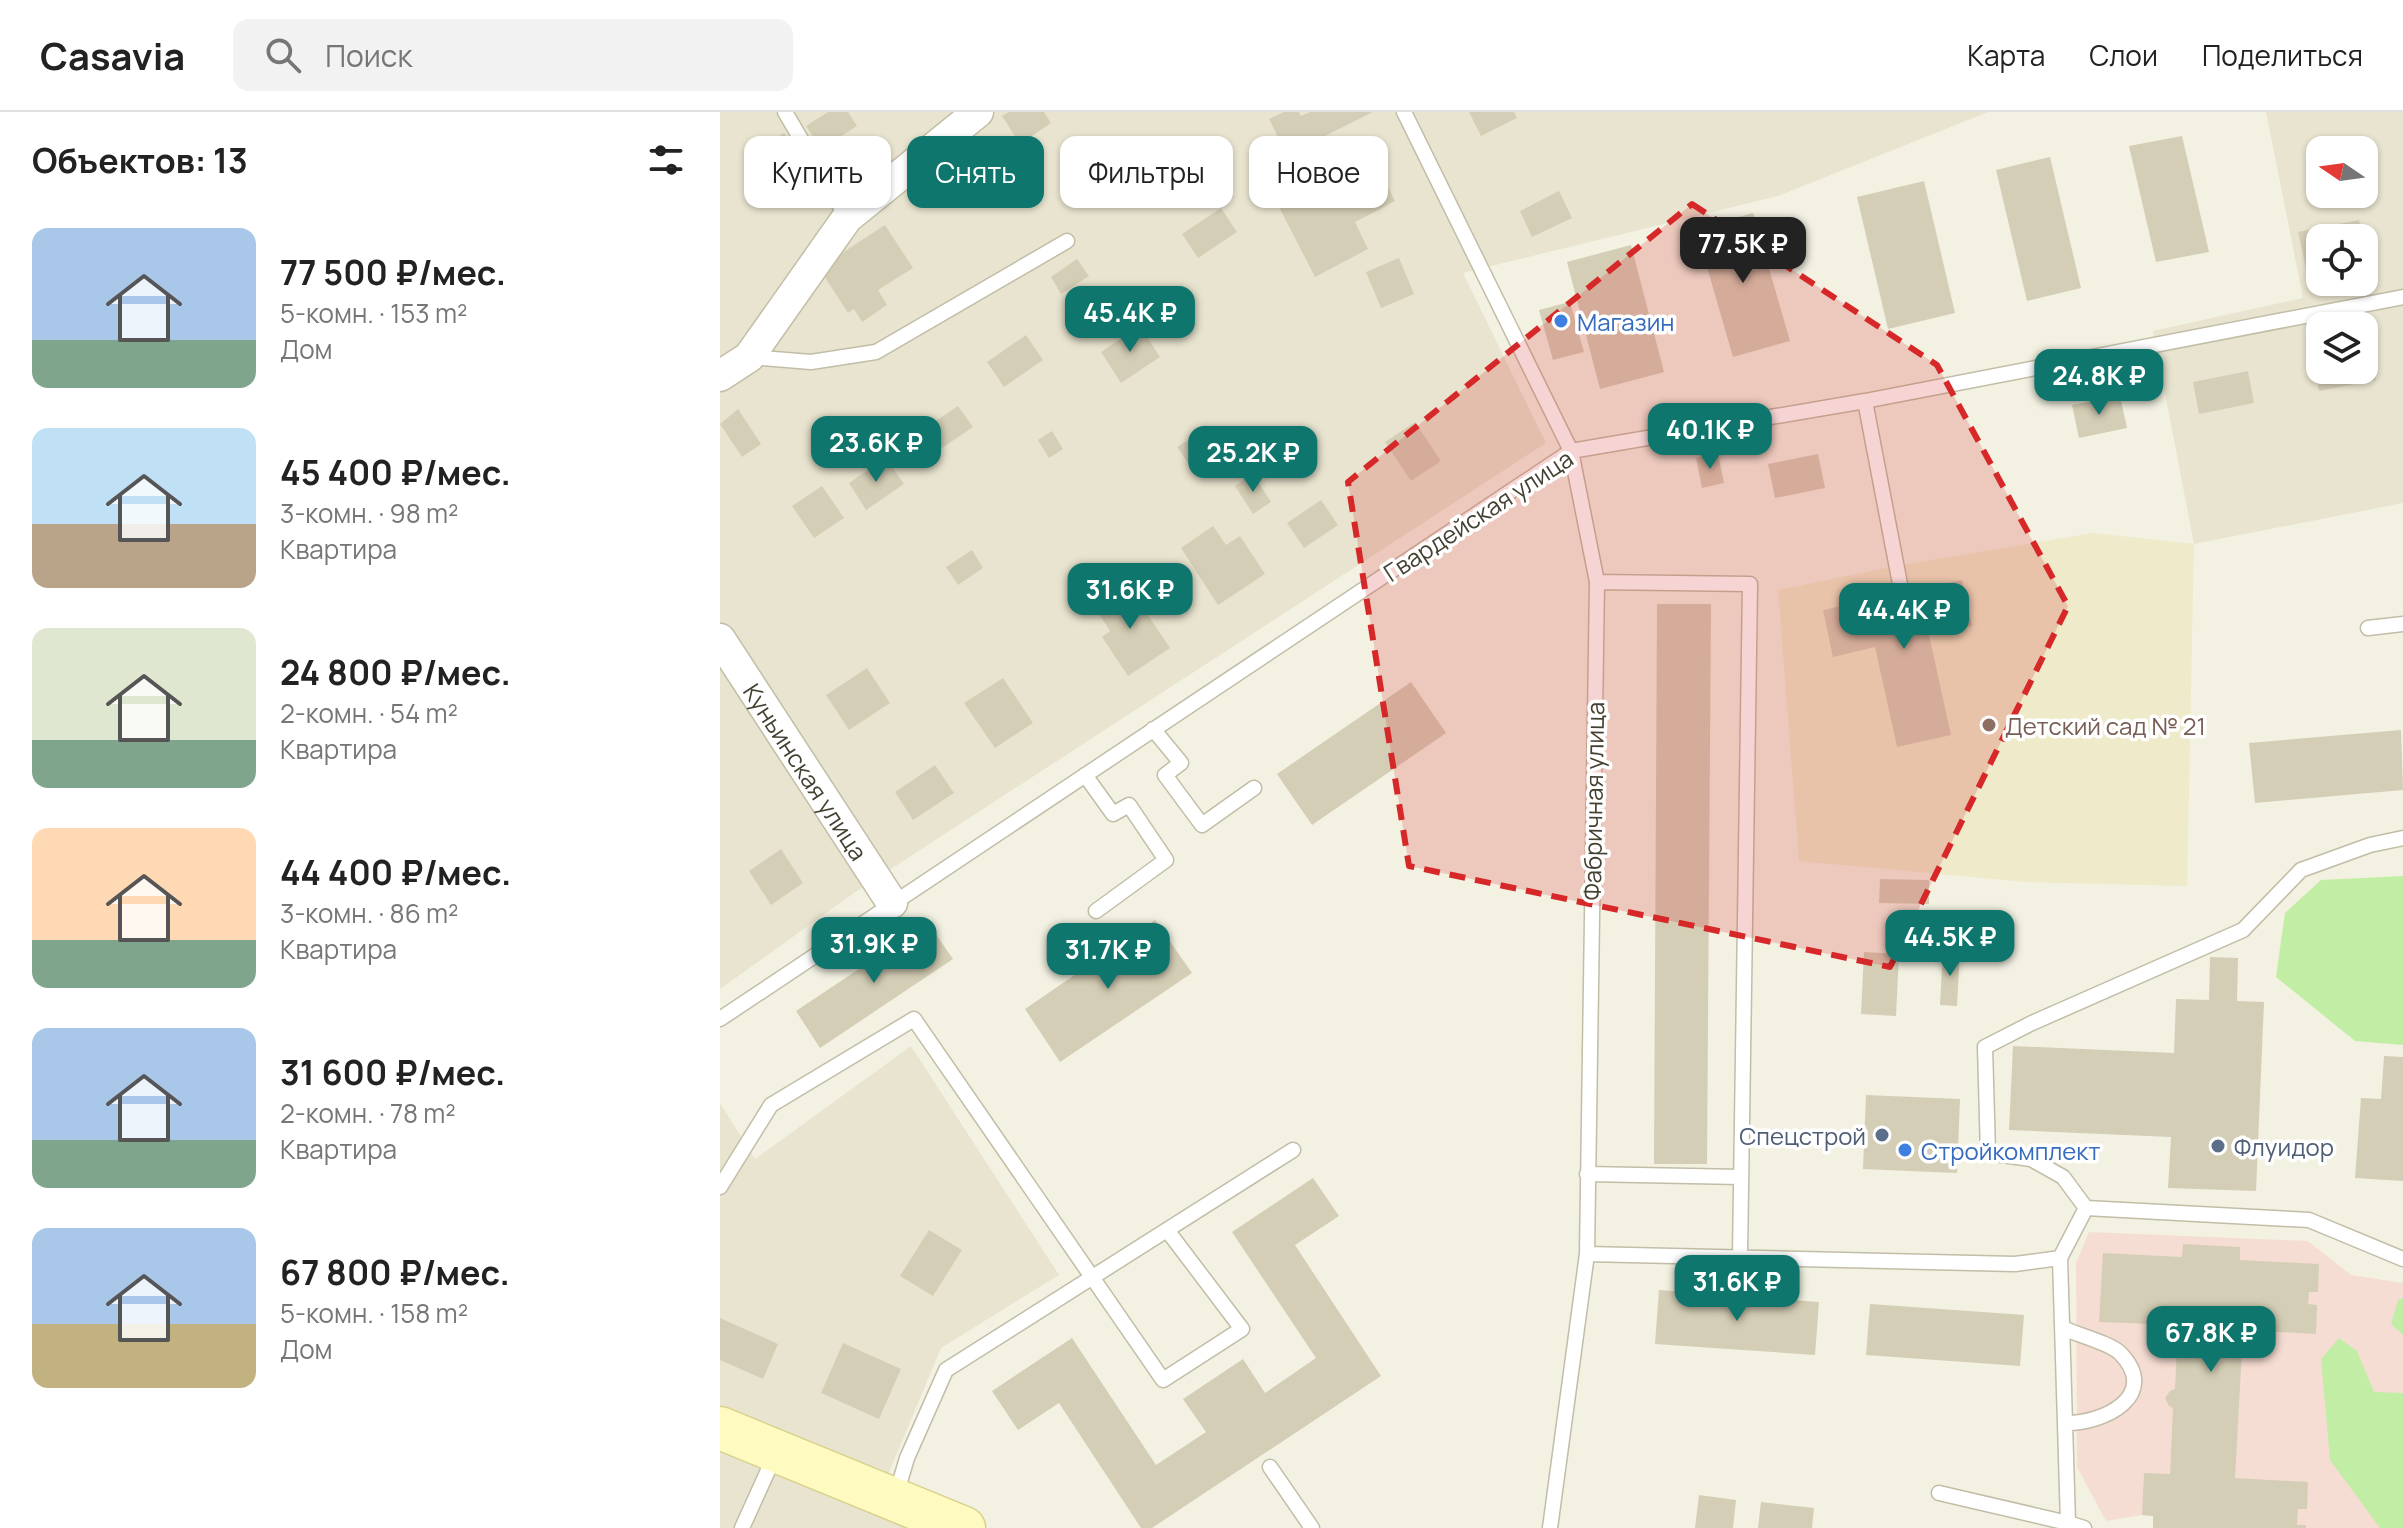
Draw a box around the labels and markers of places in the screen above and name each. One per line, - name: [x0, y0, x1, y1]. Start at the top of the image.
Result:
- pin: 77.5K ₽: [1669, 217, 1817, 285]
- pin: 45.4K ₽: [1056, 286, 1204, 354]
- place label: Магазин: [1577, 305, 1675, 338]
- marker: Магазин: [1552, 312, 1570, 330]
- pin: 24.8K ₽: [2025, 349, 2173, 417]
- pin: 40.1K ₽: [1636, 403, 1784, 471]
- pin: 23.6K ₽: [802, 416, 950, 484]
- pin: 25.2K ₽: [1179, 426, 1327, 494]
- pin: 31.6K ₽: [1056, 563, 1204, 631]
- pin: 44.4K ₽: [1830, 583, 1978, 651]
- place label: Детский сад № 21: [2005, 709, 2206, 742]
- marker: Детский сад № 21: [1980, 716, 1998, 734]
- pin: 44.5K ₽: [1876, 910, 2024, 978]
- pin: 31.9K ₽: [800, 917, 948, 985]
- pin: 31.7K ₽: [1034, 923, 1182, 991]
- place label: Спецстрой: [1739, 1119, 1866, 1152]
- marker: Спецстрой: [1873, 1126, 1891, 1144]
- place label: Флуидор: [2234, 1130, 2334, 1163]
- place label: Стройкомплект: [1921, 1134, 2100, 1167]
- marker: Флуидор: [2209, 1137, 2227, 1155]
- marker: Стройкомплект: [1896, 1141, 1914, 1159]
- pin: 31.6K ₽: [1663, 1255, 1811, 1323]
- pin: 67.8K ₽: [2137, 1306, 2285, 1374]

